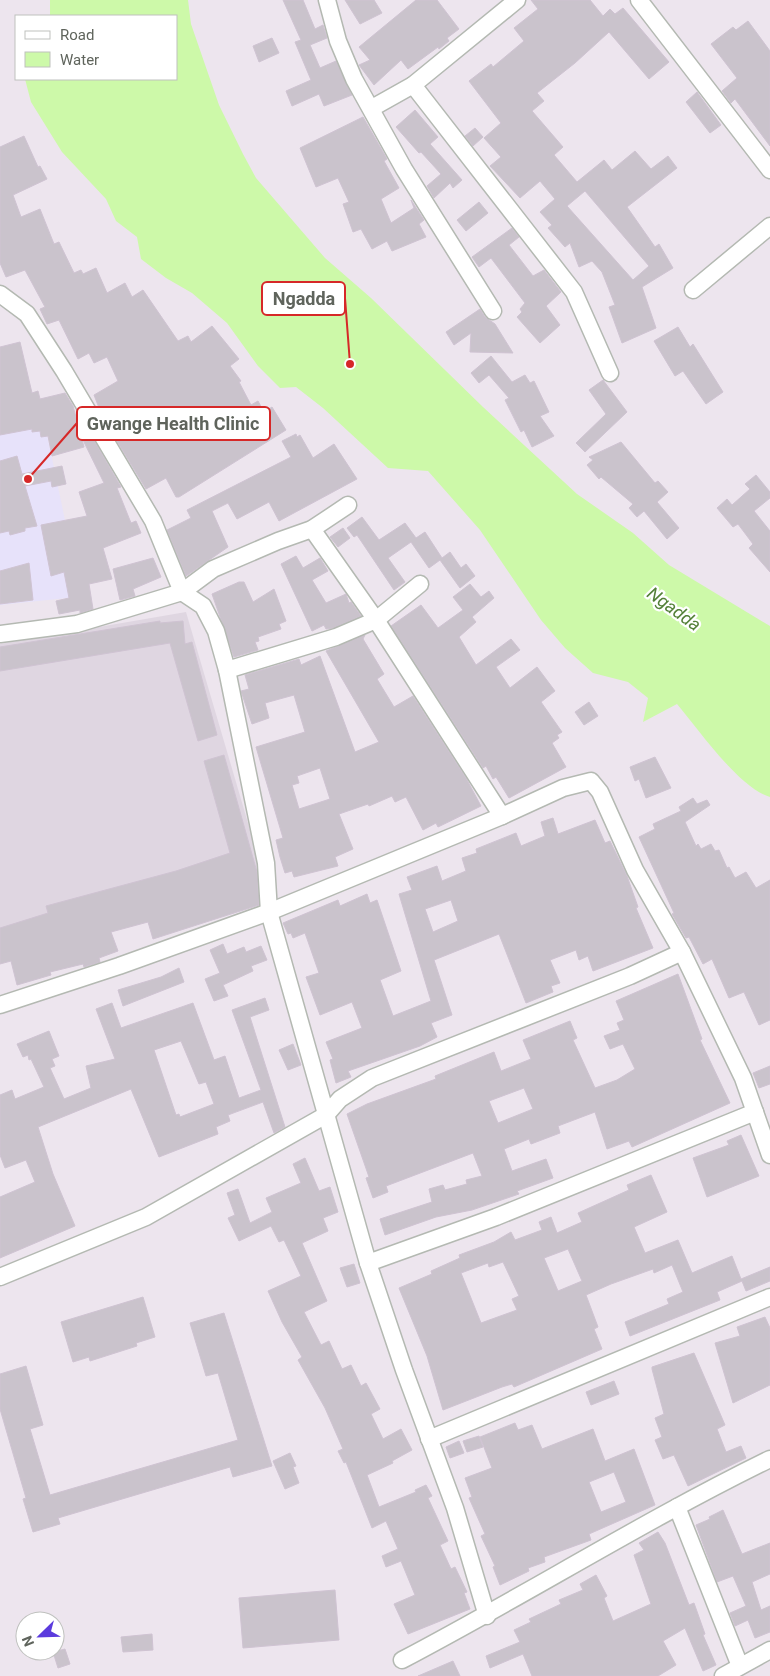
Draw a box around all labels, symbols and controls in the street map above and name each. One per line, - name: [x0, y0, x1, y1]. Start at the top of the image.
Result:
- legend: [15, 15, 178, 80]
- text: Road: [60, 26, 94, 44]
- text: Water: [60, 51, 99, 69]
- callout: Ngadda: [262, 282, 345, 315]
- text: Ngadda: [273, 288, 336, 309]
- callout: Gwange Health Clinic: [77, 407, 270, 440]
- text: Gwange Health Clinic: [87, 413, 259, 434]
- water label: Ngadda: [643, 582, 705, 635]
- north arrow: [15, 1611, 65, 1661]
- text: N: [19, 1633, 37, 1649]

